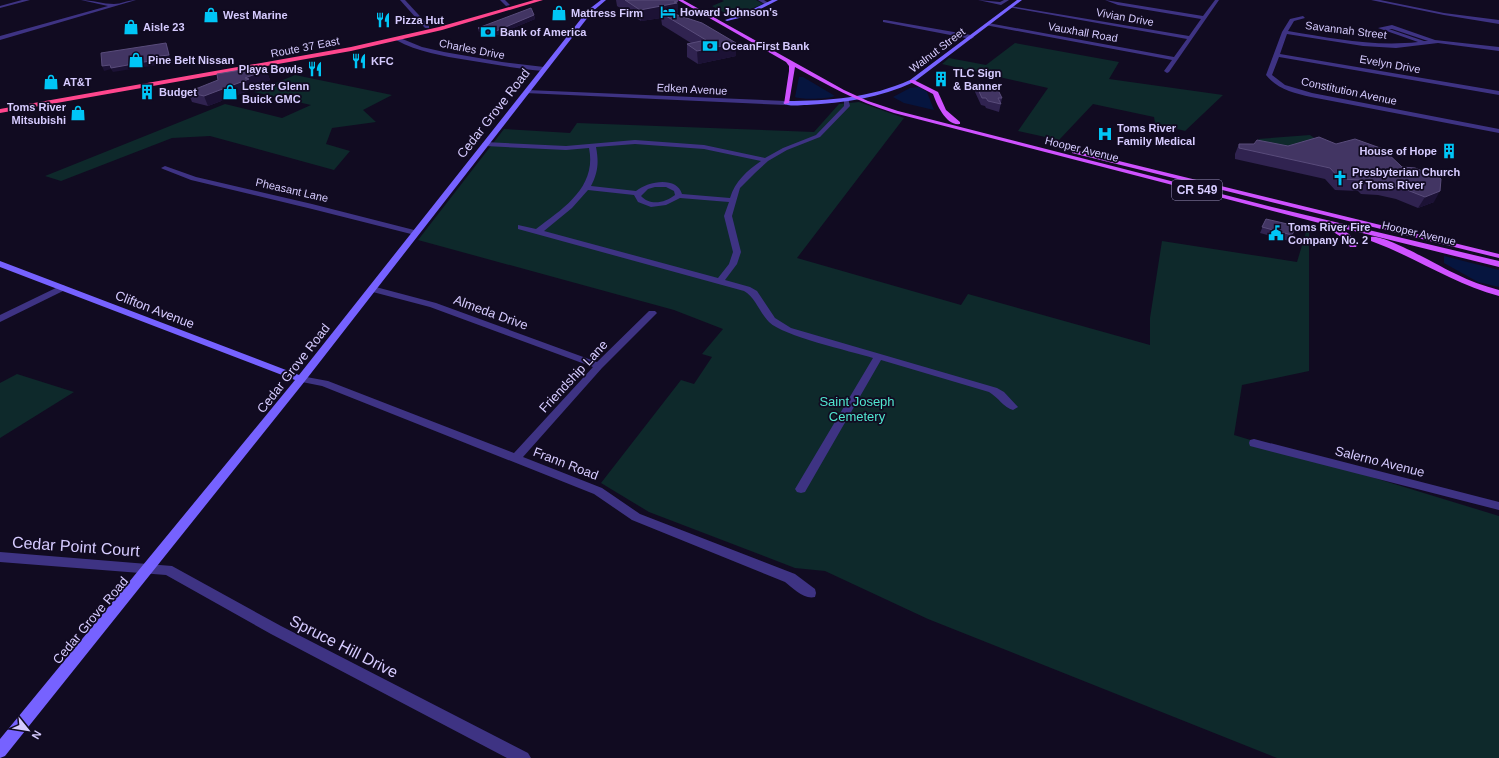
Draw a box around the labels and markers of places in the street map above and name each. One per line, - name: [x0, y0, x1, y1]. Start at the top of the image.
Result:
- hotel icon: Howard Johnson's: [659, 3, 677, 21]
- shop icon: Mattress Firm: [550, 4, 568, 22]
- shop icon: West Marine: [202, 6, 220, 24]
- place label: Howard Johnson's: [680, 6, 778, 18]
- place label: Mattress Firm: [571, 7, 643, 19]
- place label: West Marine: [223, 9, 288, 21]
- restaurant icon: Pizza Hut: [374, 11, 392, 29]
- place label: Pizza Hut: [395, 14, 444, 26]
- shop icon: Aisle 23: [122, 18, 140, 36]
- place label: Aisle 23: [143, 21, 185, 33]
- bank icon: Bank of America: [479, 23, 497, 41]
- place label: Bank of America: [500, 26, 587, 38]
- bank icon: OceanFirst Bank: [701, 37, 719, 55]
- place label: OceanFirst Bank: [722, 40, 810, 52]
- shop icon: Pine Belt Nissan: [127, 51, 145, 69]
- restaurant icon: KFC: [350, 52, 368, 70]
- place label: Pine Belt Nissan: [148, 54, 234, 66]
- place label: KFC: [371, 55, 394, 67]
- restaurant icon: Playa Bowls: [306, 60, 324, 78]
- place label: Playa Bowls: [239, 63, 303, 75]
- place label: TLC Sign & Banner: [953, 67, 1003, 92]
- building icon: TLC Sign & Banner: [932, 70, 950, 88]
- shop icon: AT&T: [42, 73, 60, 91]
- place label: AT&T: [63, 76, 92, 88]
- place label: Lester Glenn Buick GMC: [242, 80, 310, 105]
- building icon: Budget: [138, 83, 156, 101]
- shop icon: Lester Glenn Buick GMC: [221, 83, 239, 101]
- place label: Budget: [159, 86, 197, 98]
- place label: Toms River Mitsubishi: [7, 101, 67, 126]
- shop icon: Toms River Mitsubishi: [69, 104, 87, 122]
- place label: Toms River Family Medical: [1117, 122, 1195, 147]
- hospital icon: Toms River Family Medical: [1096, 125, 1114, 143]
- building icon: House of Hope: [1440, 142, 1458, 160]
- place label: House of Hope: [1359, 145, 1437, 157]
- place label: Presbyterian Church of Toms River: [1352, 166, 1460, 191]
- church icon: Presbyterian Church of Toms River: [1331, 169, 1349, 187]
- place label: Toms River Fire Company No. 2: [1288, 221, 1370, 246]
- public building icon: Toms River Fire Company No. 2: [1267, 224, 1285, 242]

